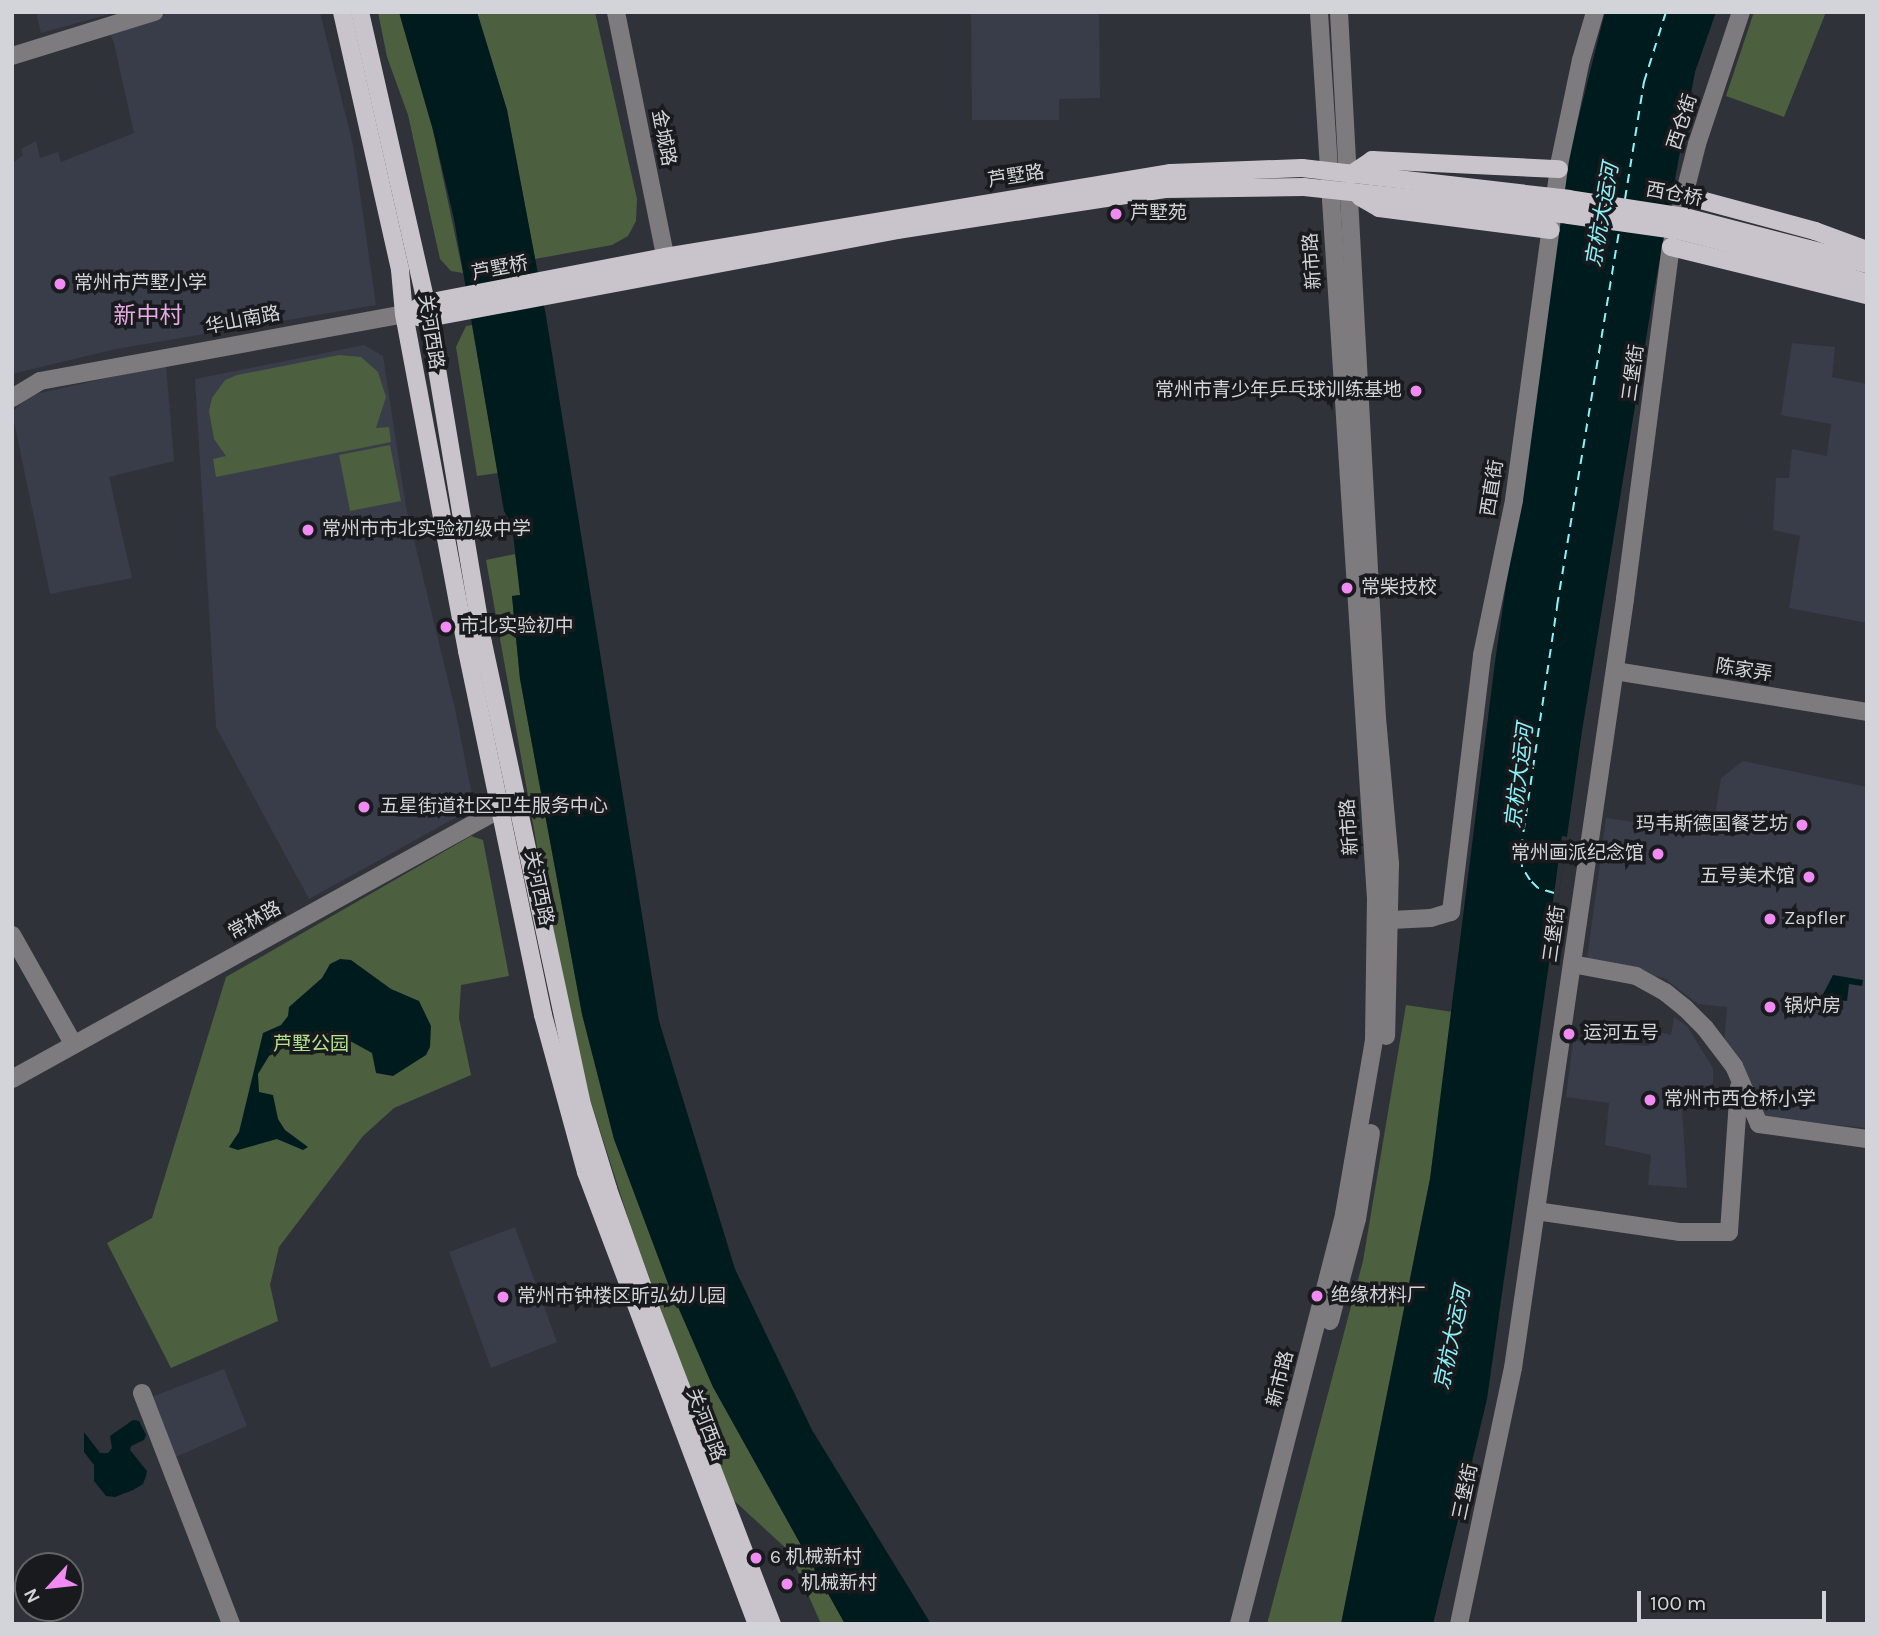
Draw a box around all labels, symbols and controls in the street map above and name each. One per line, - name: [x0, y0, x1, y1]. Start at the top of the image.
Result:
- street label: 西仓街: [1663, 91, 1703, 153]
- street label: 金城路: [646, 108, 680, 168]
- street label: 芦墅路: [986, 161, 1046, 193]
- water label: 京杭大运河: [1580, 161, 1624, 269]
- street label: 西仓桥: [1644, 179, 1704, 211]
- place label: 芦墅苑: [1130, 203, 1187, 225]
- marker: 芦墅苑: [1108, 206, 1124, 222]
- street label: 新市路: [1300, 232, 1326, 290]
- street label: 芦墅桥: [470, 252, 530, 286]
- place label: 常州市芦墅小学: [74, 273, 207, 295]
- marker: 常州市芦墅小学: [52, 276, 68, 292]
- street label: 关河西路: [413, 293, 447, 371]
- district label: 新中村: [114, 302, 182, 330]
- street label: 华山南路: [204, 303, 282, 339]
- street label: 三堡街: [1619, 343, 1649, 403]
- place label: 常州市青少年乒乓球训练基地: [1155, 380, 1402, 402]
- marker: 常州市青少年乒乓球训练基地: [1408, 383, 1424, 399]
- street label: 西直街: [1477, 458, 1509, 518]
- place label: 常州市市北实验初级中学: [322, 519, 531, 541]
- marker: 常州市市北实验初级中学: [300, 522, 316, 538]
- place label: 常柴技校: [1361, 577, 1437, 599]
- marker: 常柴技校: [1339, 580, 1355, 596]
- place label: 市北实验初中: [460, 616, 574, 638]
- marker: 市北实验初中: [438, 619, 454, 635]
- street label: 陈家弄: [1714, 655, 1774, 687]
- water label: 京杭大运河: [1500, 722, 1538, 830]
- place label: 五星街道社区卫生服务中心: [380, 796, 608, 818]
- marker: 五星街道社区卫生服务中心: [354, 797, 374, 817]
- street label: 新市路: [1337, 798, 1363, 856]
- place label: 玛韦斯德国餐艺坊: [1636, 814, 1788, 836]
- marker: 玛韦斯德国餐艺坊: [1794, 817, 1810, 833]
- place label: 常州画派纪念馆: [1511, 843, 1644, 865]
- marker: 常州画派纪念馆: [1650, 846, 1666, 862]
- street label: 关河西路: [519, 848, 557, 928]
- place label: 五号美术馆: [1700, 866, 1795, 888]
- marker: 五号美术馆: [1801, 869, 1817, 885]
- street label: 常林路: [225, 897, 285, 945]
- street label: 三堡街: [1540, 904, 1570, 964]
- place label: Zapfler: [1784, 908, 1845, 930]
- marker: Zapfler: [1762, 911, 1778, 927]
- place label: 锅炉房: [1784, 996, 1841, 1018]
- marker: 锅炉房: [1762, 999, 1778, 1015]
- place label: 运河五号: [1583, 1023, 1659, 1045]
- marker: 运河五号: [1561, 1026, 1577, 1042]
- park label: 芦墅公园: [273, 1034, 349, 1056]
- place label: 常州市西仓桥小学: [1664, 1089, 1816, 1111]
- marker: 常州市西仓桥小学: [1642, 1092, 1658, 1108]
- water label: 京杭大运河: [1429, 1284, 1475, 1392]
- place label: 绝缘材料厂: [1331, 1285, 1426, 1307]
- place label: 常州市钟楼区昕弘幼儿园: [517, 1286, 726, 1308]
- marker: 绝缘材料厂: [1309, 1288, 1325, 1304]
- marker: 常州市钟楼区昕弘幼儿园: [495, 1289, 511, 1305]
- street label: 新市路: [1263, 1349, 1299, 1409]
- street label: 关河西路: [681, 1385, 729, 1465]
- street label: 三堡街: [1449, 1462, 1483, 1522]
- place label: 6 机械新村: [770, 1547, 861, 1569]
- marker: 6 机械新村: [748, 1550, 764, 1566]
- north arrow: [14, 1552, 84, 1622]
- place label: 机械新村: [801, 1573, 877, 1595]
- marker: 机械新村: [779, 1576, 795, 1592]
- scale bar: [1641, 1576, 1830, 1620]
- text: N: [19, 1585, 45, 1607]
- text: 100 m: [1650, 1591, 1707, 1615]

